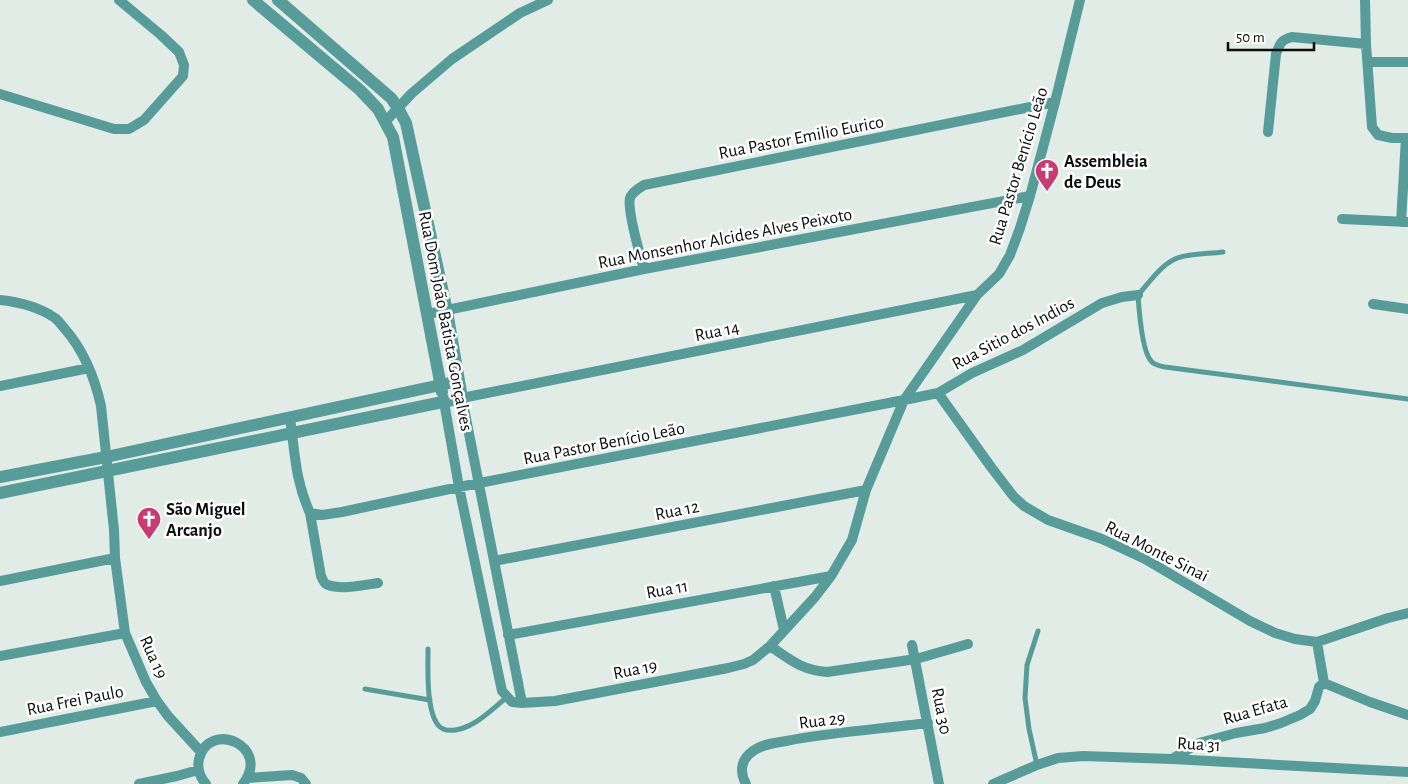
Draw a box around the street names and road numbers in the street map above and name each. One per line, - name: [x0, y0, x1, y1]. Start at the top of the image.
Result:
- street label: Rua Pastor Benício Leão: [986, 85, 1052, 247]
- street label: Rua Pastor Emilio Eurico: [717, 113, 886, 163]
- street label: Rua Monsenhor Alcides Alves Peixoto: [597, 205, 854, 272]
- street label: Rua Dom João Batista Gonçalves: [415, 210, 475, 433]
- street label: Rua Sitio dos Indios: [949, 294, 1078, 374]
- street label: Rua 14: [693, 319, 741, 345]
- street label: Rua Pastor Benício Leão: [522, 419, 687, 468]
- street label: Rua 12: [654, 498, 701, 524]
- street label: Rua Monte Sinai: [1102, 518, 1211, 586]
- street label: Rua 11: [645, 577, 690, 603]
- street label: Rua 19: [136, 633, 170, 682]
- street label: Rua 19: [612, 657, 659, 683]
- street label: Rua Frei Paulo: [25, 683, 125, 719]
- street label: Rua 30: [928, 686, 954, 736]
- street label: Rua Efata: [1221, 693, 1290, 729]
- street label: Rua 29: [798, 709, 846, 733]
- street label: Rua 31: [1177, 735, 1221, 755]

